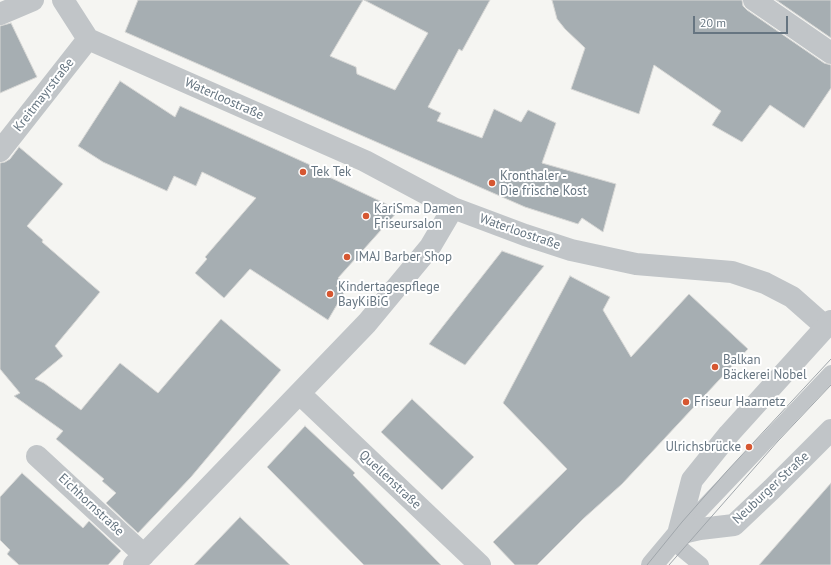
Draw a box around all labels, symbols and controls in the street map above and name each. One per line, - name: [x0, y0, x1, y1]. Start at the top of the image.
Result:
- scale bar: [695, 8, 790, 34]
- text: 20 m: [700, 15, 726, 30]
- street label: Kreitmayrstraße: [10, 55, 78, 135]
- street label: Waterloostraße: [182, 75, 266, 123]
- place label: Tek Tek: [311, 164, 351, 180]
- marker: Tek Tek: [298, 167, 308, 177]
- place label: Kronthaler - Die frische Kost: [500, 168, 587, 199]
- marker: Kronthaler - Die frische Kost: [487, 178, 497, 188]
- place label: KariSma Damen Friseursalon: [374, 201, 463, 232]
- marker: KariSma Damen Friseursalon: [361, 211, 371, 221]
- street label: Waterloostraße: [477, 211, 563, 253]
- place label: IMAJ Barber Shop: [355, 249, 452, 265]
- marker: IMAJ Barber Shop: [342, 252, 352, 262]
- place label: Kindertagespflege BayKiBiG: [338, 279, 440, 310]
- marker: Kindertagespflege BayKiBiG: [325, 289, 335, 299]
- place label: Balkan Bäckerei Nobel: [723, 352, 807, 383]
- marker: Balkan Bäckerei Nobel: [710, 362, 720, 372]
- place label: Friseur Haarnetz: [694, 394, 786, 410]
- marker: Friseur Haarnetz: [681, 397, 691, 407]
- place label: Ulrichsbrücke: [665, 439, 741, 455]
- marker: Ulrichsbrücke: [744, 442, 754, 452]
- street label: Quellenstraße: [356, 447, 424, 513]
- street label: Neuburger Straße: [730, 449, 812, 527]
- street label: Eichhornstraße: [55, 471, 127, 539]

